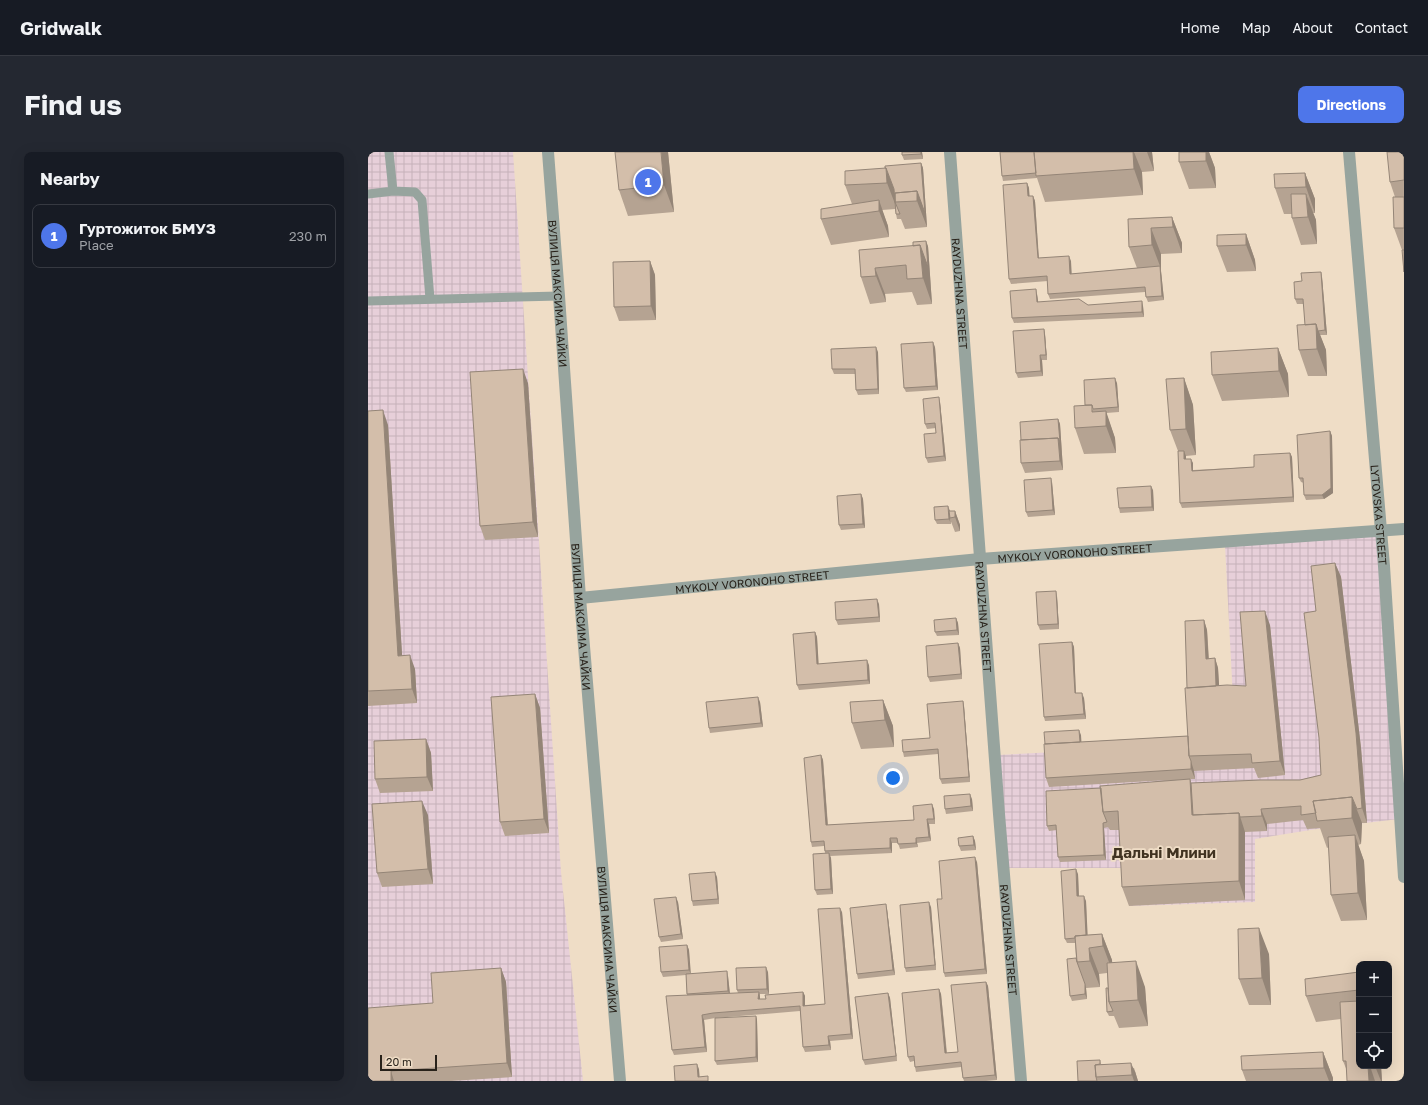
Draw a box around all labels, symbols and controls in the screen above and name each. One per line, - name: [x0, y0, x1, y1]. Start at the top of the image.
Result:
- text: Gridwalk: [20, 16, 102, 39]
- text: Home: [1180, 19, 1220, 36]
- text: Map: [1242, 19, 1270, 36]
- text: About: [1292, 19, 1333, 36]
- text: Contact: [1355, 19, 1408, 36]
- button: Directions: [1298, 86, 1404, 123]
- text: Find us: [24, 88, 122, 121]
- pin: 1: [635, 167, 661, 197]
- text: Nearby: [40, 168, 100, 189]
- text: Гуртожиток БМУЗ: [79, 219, 216, 237]
- street label: ВУЛИЦЯ МАКСИМА ЧАЙКИ: [547, 219, 570, 368]
- text: 1: [51, 228, 57, 244]
- text: 230 m: [289, 228, 327, 244]
- text: Place: [79, 237, 114, 253]
- street label: RAYDUZHNA STREET: [950, 237, 971, 350]
- street label: LYTOVSKA STREET: [1369, 464, 1390, 566]
- street label: MYKOLY VORONOHO STREET: [997, 540, 1153, 564]
- street label: ВУЛИЦЯ МАКСИМА ЧАЙКИ: [570, 543, 594, 691]
- street label: RAYDUZHNA STREET: [974, 561, 995, 673]
- street label: MYKOLY VORONOHO STREET: [674, 567, 830, 595]
- your location: [883, 768, 903, 788]
- district label: Дальні Млини: [1112, 843, 1216, 861]
- street label: ВУЛИЦЯ МАКСИМА ЧАЙКИ: [596, 866, 621, 1014]
- street label: RAYDUZHNA STREET: [998, 884, 1020, 996]
- map controls: [1356, 961, 1392, 1069]
- button: +: [1356, 961, 1392, 997]
- button: −: [1356, 997, 1392, 1033]
- button: locate: [1356, 1033, 1392, 1069]
- scale bar: [380, 1053, 437, 1072]
- text: 20 m: [386, 1055, 412, 1068]

